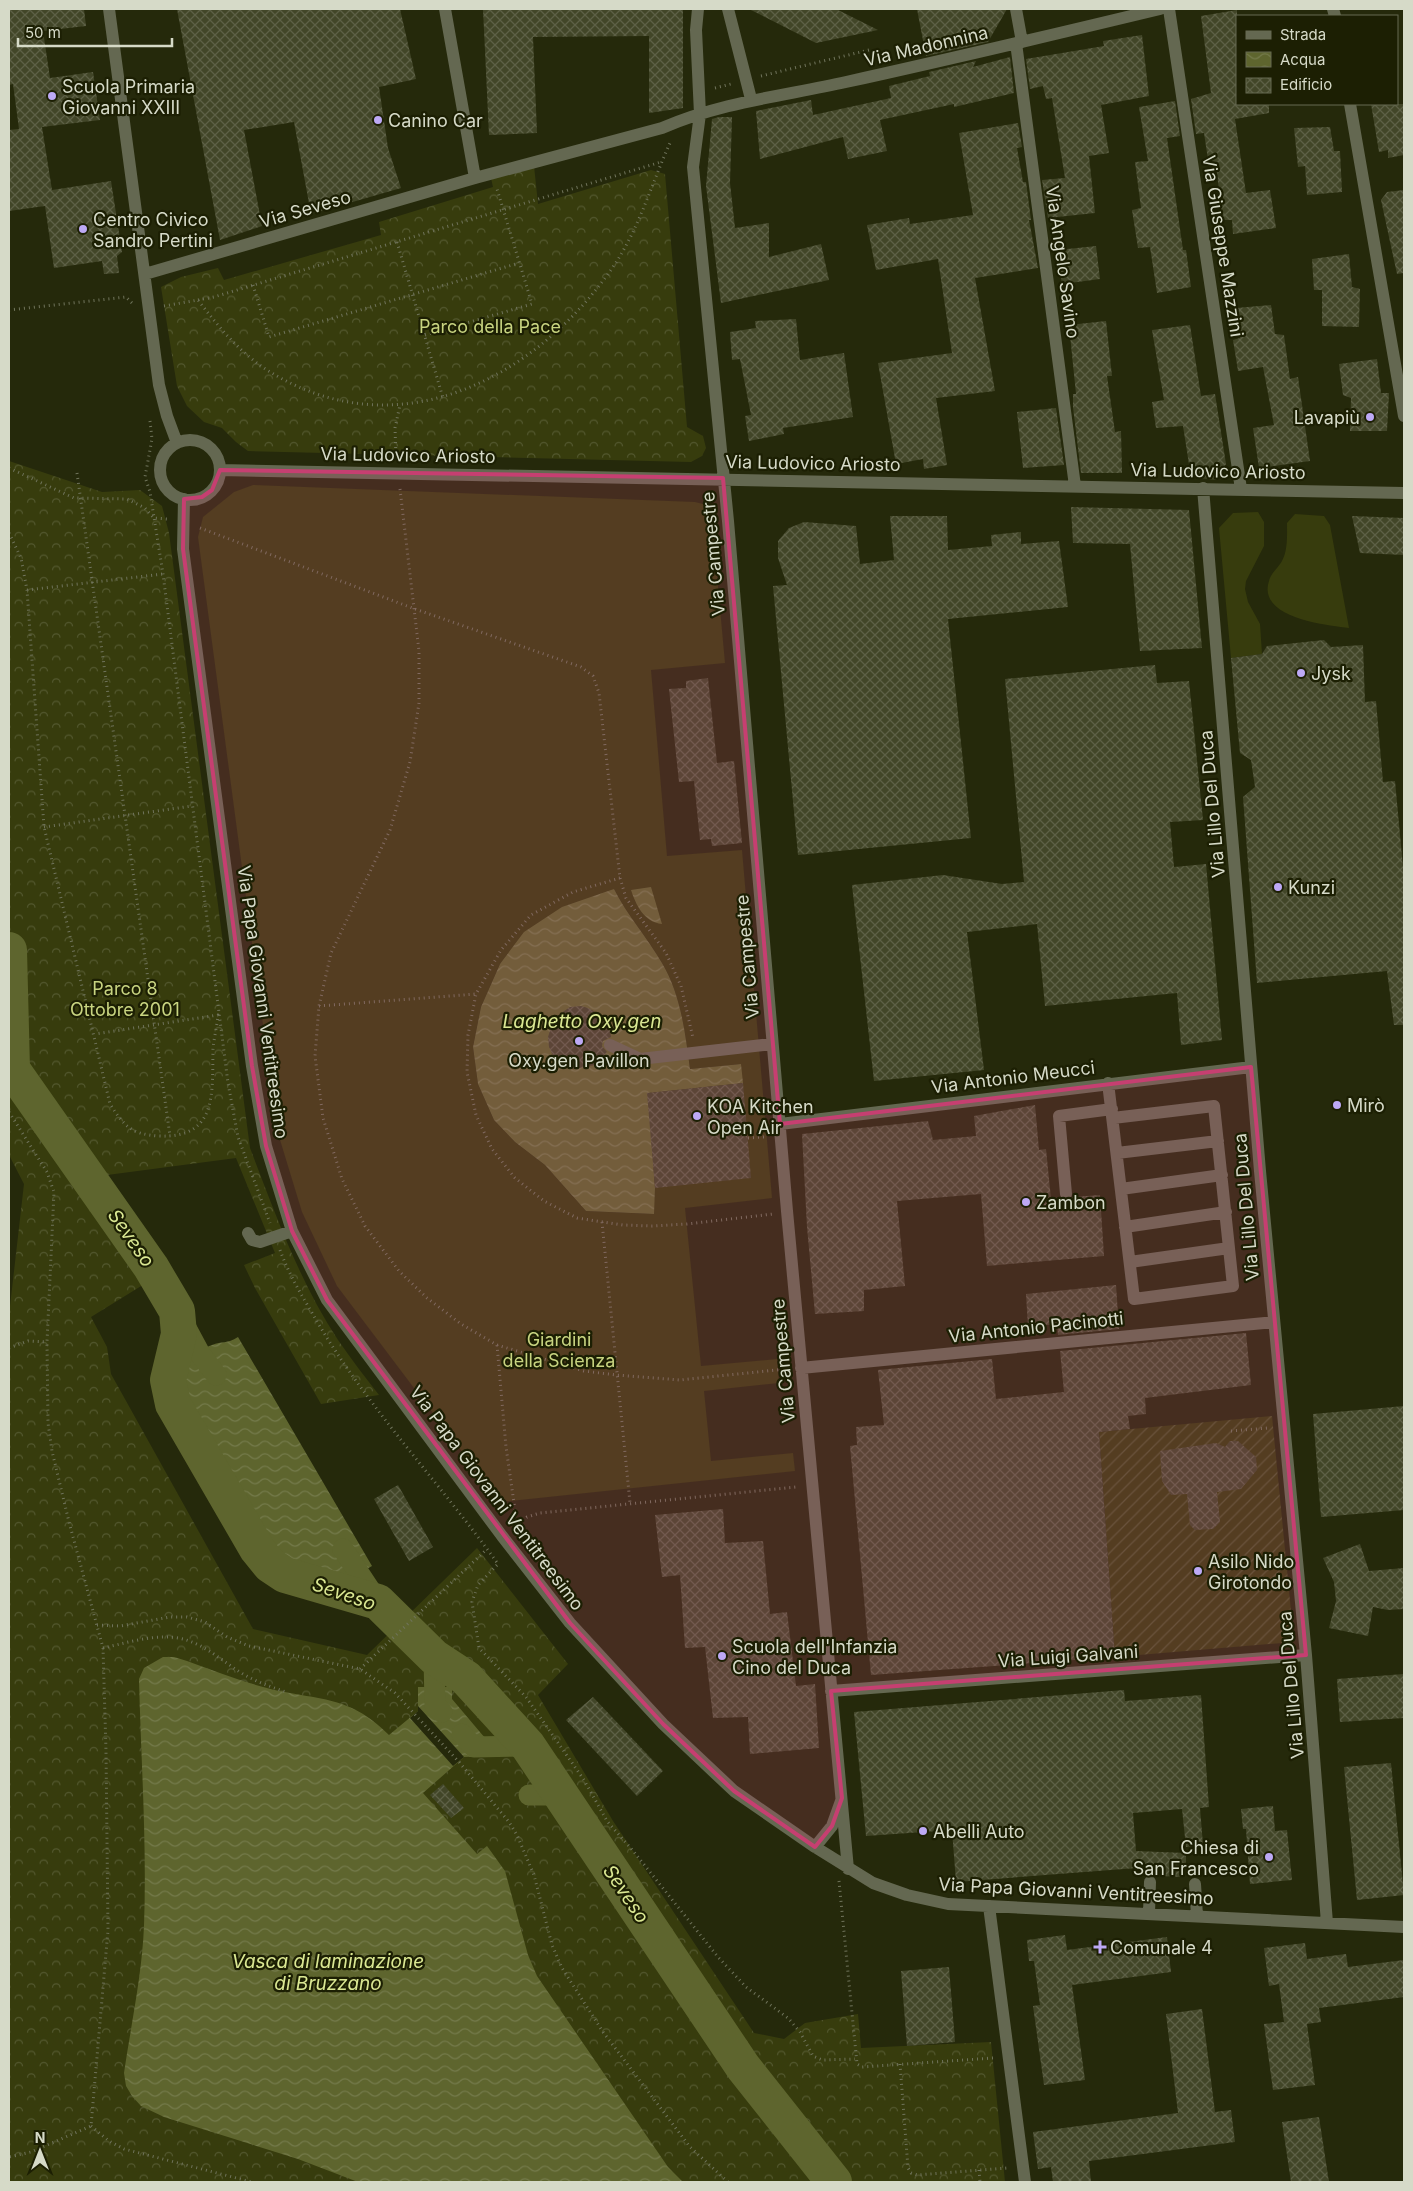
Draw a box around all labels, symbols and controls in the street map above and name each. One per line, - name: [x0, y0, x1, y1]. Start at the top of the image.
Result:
- scale bar: [18, 15, 171, 47]
- legend: [1236, 15, 1398, 105]
- street label: Via Madonnina: [862, 22, 990, 70]
- text: 50 m: [25, 23, 61, 42]
- text: Strada: [1280, 25, 1326, 44]
- text: Acqua: [1280, 50, 1325, 69]
- text: Edificio: [1280, 75, 1332, 94]
- place label: Scuola Primaria Giovanni XXIII: [62, 76, 195, 118]
- marker: Scuola Primaria Giovanni XXIII: [46, 90, 58, 102]
- place label: Canino Car: [388, 110, 483, 131]
- marker: Canino Car: [372, 114, 384, 126]
- street label: Via Giuseppe Mazzini: [1198, 154, 1248, 338]
- street label: Via Angelo Savino: [1042, 184, 1084, 340]
- street label: Via Seveso: [257, 186, 353, 232]
- place label: Centro Civico Sandro Pertini: [93, 209, 213, 251]
- marker: Centro Civico Sandro Pertini: [77, 223, 89, 235]
- park label: Parco della Pace: [419, 316, 561, 337]
- place label: Lavapiù: [1294, 407, 1360, 428]
- marker: Lavapiù: [1364, 411, 1376, 423]
- street label: Via Ludovico Ariosto: [320, 443, 496, 467]
- street label: Via Ludovico Ariosto: [725, 451, 901, 475]
- street label: Via Ludovico Ariosto: [1130, 459, 1306, 483]
- street label: Via Campestre: [697, 491, 729, 617]
- place label: Jysk: [1311, 663, 1351, 684]
- marker: Jysk: [1295, 667, 1307, 679]
- street label: Via Lillo Del Duca: [1195, 729, 1229, 879]
- street label: Via Papa Giovanni Ventitreesimo: [233, 864, 293, 1140]
- place label: Kunzi: [1288, 877, 1335, 898]
- marker: Kunzi: [1272, 881, 1284, 893]
- street label: Via Campestre: [731, 894, 763, 1020]
- park label: Parco 8 Ottobre 2001: [70, 978, 180, 1020]
- water label: Laghetto Oxy.gen: [503, 1010, 661, 1033]
- marker: Oxy.gen Pavillon: [573, 1035, 585, 1047]
- place label: Oxy.gen Pavillon: [508, 1050, 650, 1071]
- street label: Via Antonio Meucci: [930, 1057, 1096, 1097]
- place label: Mirò: [1347, 1095, 1385, 1116]
- place label: KOA Kitchen Open Air: [707, 1096, 814, 1138]
- marker: Mirò: [1331, 1099, 1343, 1111]
- marker: KOA Kitchen Open Air: [691, 1110, 703, 1122]
- street label: Via Lillo Del Duca: [1229, 1132, 1263, 1282]
- place label: Zambon: [1036, 1192, 1106, 1213]
- marker: Zambon: [1020, 1196, 1032, 1208]
- water label: Seveso: [103, 1205, 159, 1271]
- street label: Via Campestre: [767, 1298, 799, 1424]
- street label: Via Antonio Pacinotti: [948, 1307, 1124, 1347]
- park label: Giardini della Scienza: [503, 1329, 615, 1371]
- street label: Via Papa Giovanni Ventitreesimo: [406, 1382, 588, 1614]
- place label: Asilo Nido Girotondo: [1208, 1551, 1294, 1593]
- marker: Asilo Nido Girotondo: [1192, 1565, 1204, 1577]
- water label: Seveso: [309, 1572, 379, 1616]
- street label: Via Lillo Del Duca: [1274, 1610, 1308, 1760]
- place label: Scuola dell'Infanzia Cino del Duca: [732, 1636, 897, 1678]
- street label: Via Luigi Galvani: [997, 1641, 1139, 1671]
- marker: Scuola dell'Infanzia Cino del Duca: [716, 1650, 728, 1662]
- place label: Abelli Auto: [933, 1821, 1025, 1842]
- marker: Abelli Auto: [917, 1825, 929, 1837]
- place label: Chiesa di San Francesco: [1133, 1837, 1259, 1879]
- marker: Chiesa di San Francesco: [1263, 1851, 1275, 1863]
- water label: Seveso: [598, 1860, 654, 1928]
- street label: Via Papa Giovanni Ventitreesimo: [938, 1873, 1214, 1909]
- place label: Comunale 4: [1110, 1937, 1213, 1958]
- marker: Comunale 4: [1094, 1941, 1106, 1953]
- water label: Vasca di laminazione di Bruzzano: [232, 1950, 424, 1995]
- north arrow: [15, 2126, 65, 2176]
- text: N: [35, 2129, 45, 2146]

